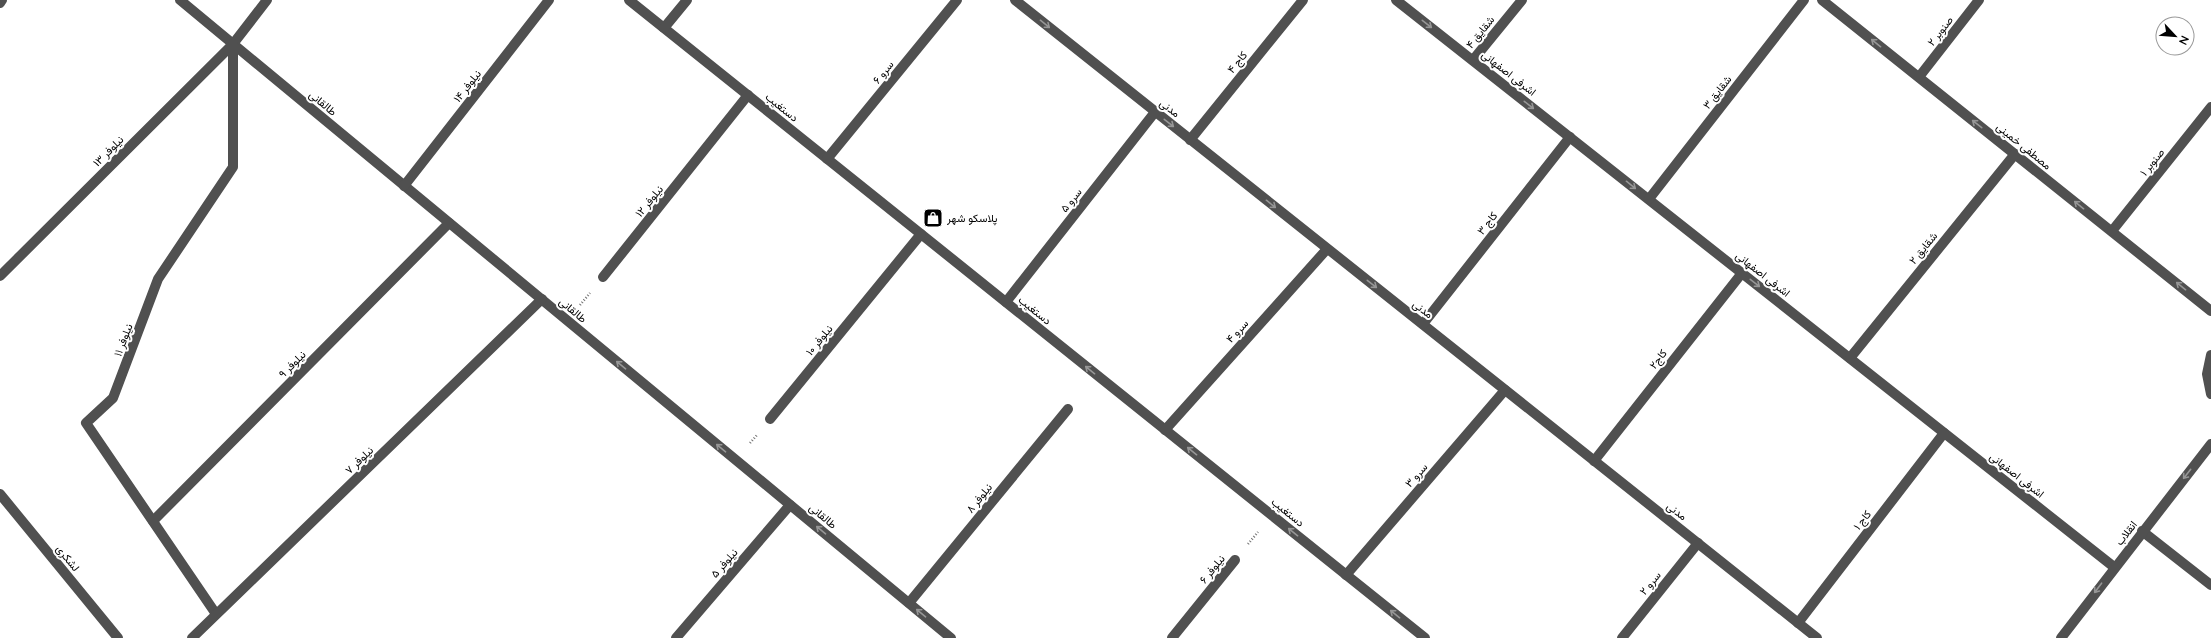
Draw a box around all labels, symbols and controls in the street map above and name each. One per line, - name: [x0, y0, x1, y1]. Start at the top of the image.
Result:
- street label: شقایق ۴: [1463, 13, 1498, 51]
- street label: صنوبر ۲: [1924, 13, 1956, 49]
- north arrow: [2155, 16, 2195, 56]
- one-way arrow: [1040, 20, 1051, 29]
- one-way arrow: [1422, 20, 1433, 29]
- text: N: [2177, 34, 2192, 47]
- one-way arrow: [1870, 39, 1881, 47]
- street label: اشرفی اصفهانی: [1479, 47, 1539, 99]
- street label: کاج ۴: [1224, 48, 1251, 76]
- street label: سرو ۶: [869, 57, 897, 86]
- street label: نیلوفر ۱۴: [450, 67, 484, 105]
- street label: شقایق ۳: [1699, 72, 1735, 112]
- street label: طالقانی: [306, 87, 340, 119]
- street label: دستغیب: [763, 89, 801, 125]
- street label: مدنی: [1157, 96, 1183, 120]
- one-way arrow: [1524, 100, 1535, 109]
- one-way arrow: [1163, 118, 1174, 127]
- one-way arrow: [1972, 120, 1983, 128]
- street label: مصطفی خمینی: [1994, 120, 2054, 173]
- street label: نیلوفر ۱۳: [90, 133, 126, 169]
- street label: صنوبر ۱: [2137, 145, 2167, 179]
- one-way arrow: [1626, 181, 1637, 190]
- street label: نیلوفر ۱۲: [632, 182, 666, 220]
- street label: سرو ۵: [1057, 185, 1085, 215]
- one-way arrow: [1265, 199, 1276, 208]
- one-way arrow: [2074, 201, 2084, 210]
- shop icon: پلاسکو شهر: [922, 207, 944, 229]
- street label: کاج ۳: [1474, 209, 1501, 238]
- place label: پلاسکو شهر: [946, 211, 997, 226]
- street label: شقایق ۲: [1906, 229, 1940, 267]
- street label: اشرفی اصفهانی: [1733, 248, 1793, 300]
- one-way arrow: [1750, 279, 1761, 288]
- one-way arrow: [1367, 280, 1378, 289]
- one-way arrow: [2175, 282, 2186, 291]
- street label: دستغیب: [1016, 292, 1054, 328]
- street label: طالقانی: [556, 294, 590, 326]
- street label: مدنی: [1410, 297, 1436, 321]
- street label: سرو ۴: [1223, 316, 1251, 346]
- street label: نیلوفر ۱۱: [110, 322, 136, 358]
- street label: نیلوفر ۱۰: [802, 322, 836, 358]
- street label: کاج۲: [1646, 346, 1671, 372]
- street label: نیلوفر ۹: [275, 347, 309, 381]
- one-way arrow: [615, 360, 626, 369]
- one-way arrow: [1085, 365, 1096, 374]
- street label: نیلوفر ۷: [342, 443, 376, 477]
- one-way arrow: [715, 443, 726, 452]
- one-way arrow: [1186, 447, 1197, 455]
- street label: اشرفی اصفهانی: [1987, 449, 2047, 501]
- street label: سرو ۳: [1402, 460, 1431, 490]
- one-way arrow: [2183, 469, 2191, 480]
- street label: نیلوفر ۸: [963, 480, 995, 516]
- street label: دستغیب: [1269, 494, 1307, 530]
- street label: مدنی: [1664, 499, 1690, 523]
- street label: طالقانی: [806, 500, 840, 532]
- street label: کاج ۱: [1850, 507, 1875, 533]
- street label: انقلاب: [2112, 518, 2140, 548]
- one-way arrow: [816, 526, 826, 535]
- one-way arrow: [1288, 528, 1299, 537]
- street label: لشکری: [53, 542, 83, 574]
- street label: نیلوفر ۵: [708, 546, 740, 580]
- street label: نیلوفر ۶: [1196, 552, 1228, 586]
- street label: سرو ۲: [1636, 568, 1664, 598]
- one-way arrow: [2094, 582, 2103, 593]
- one-way arrow: [916, 609, 927, 618]
- one-way arrow: [1389, 609, 1400, 618]

